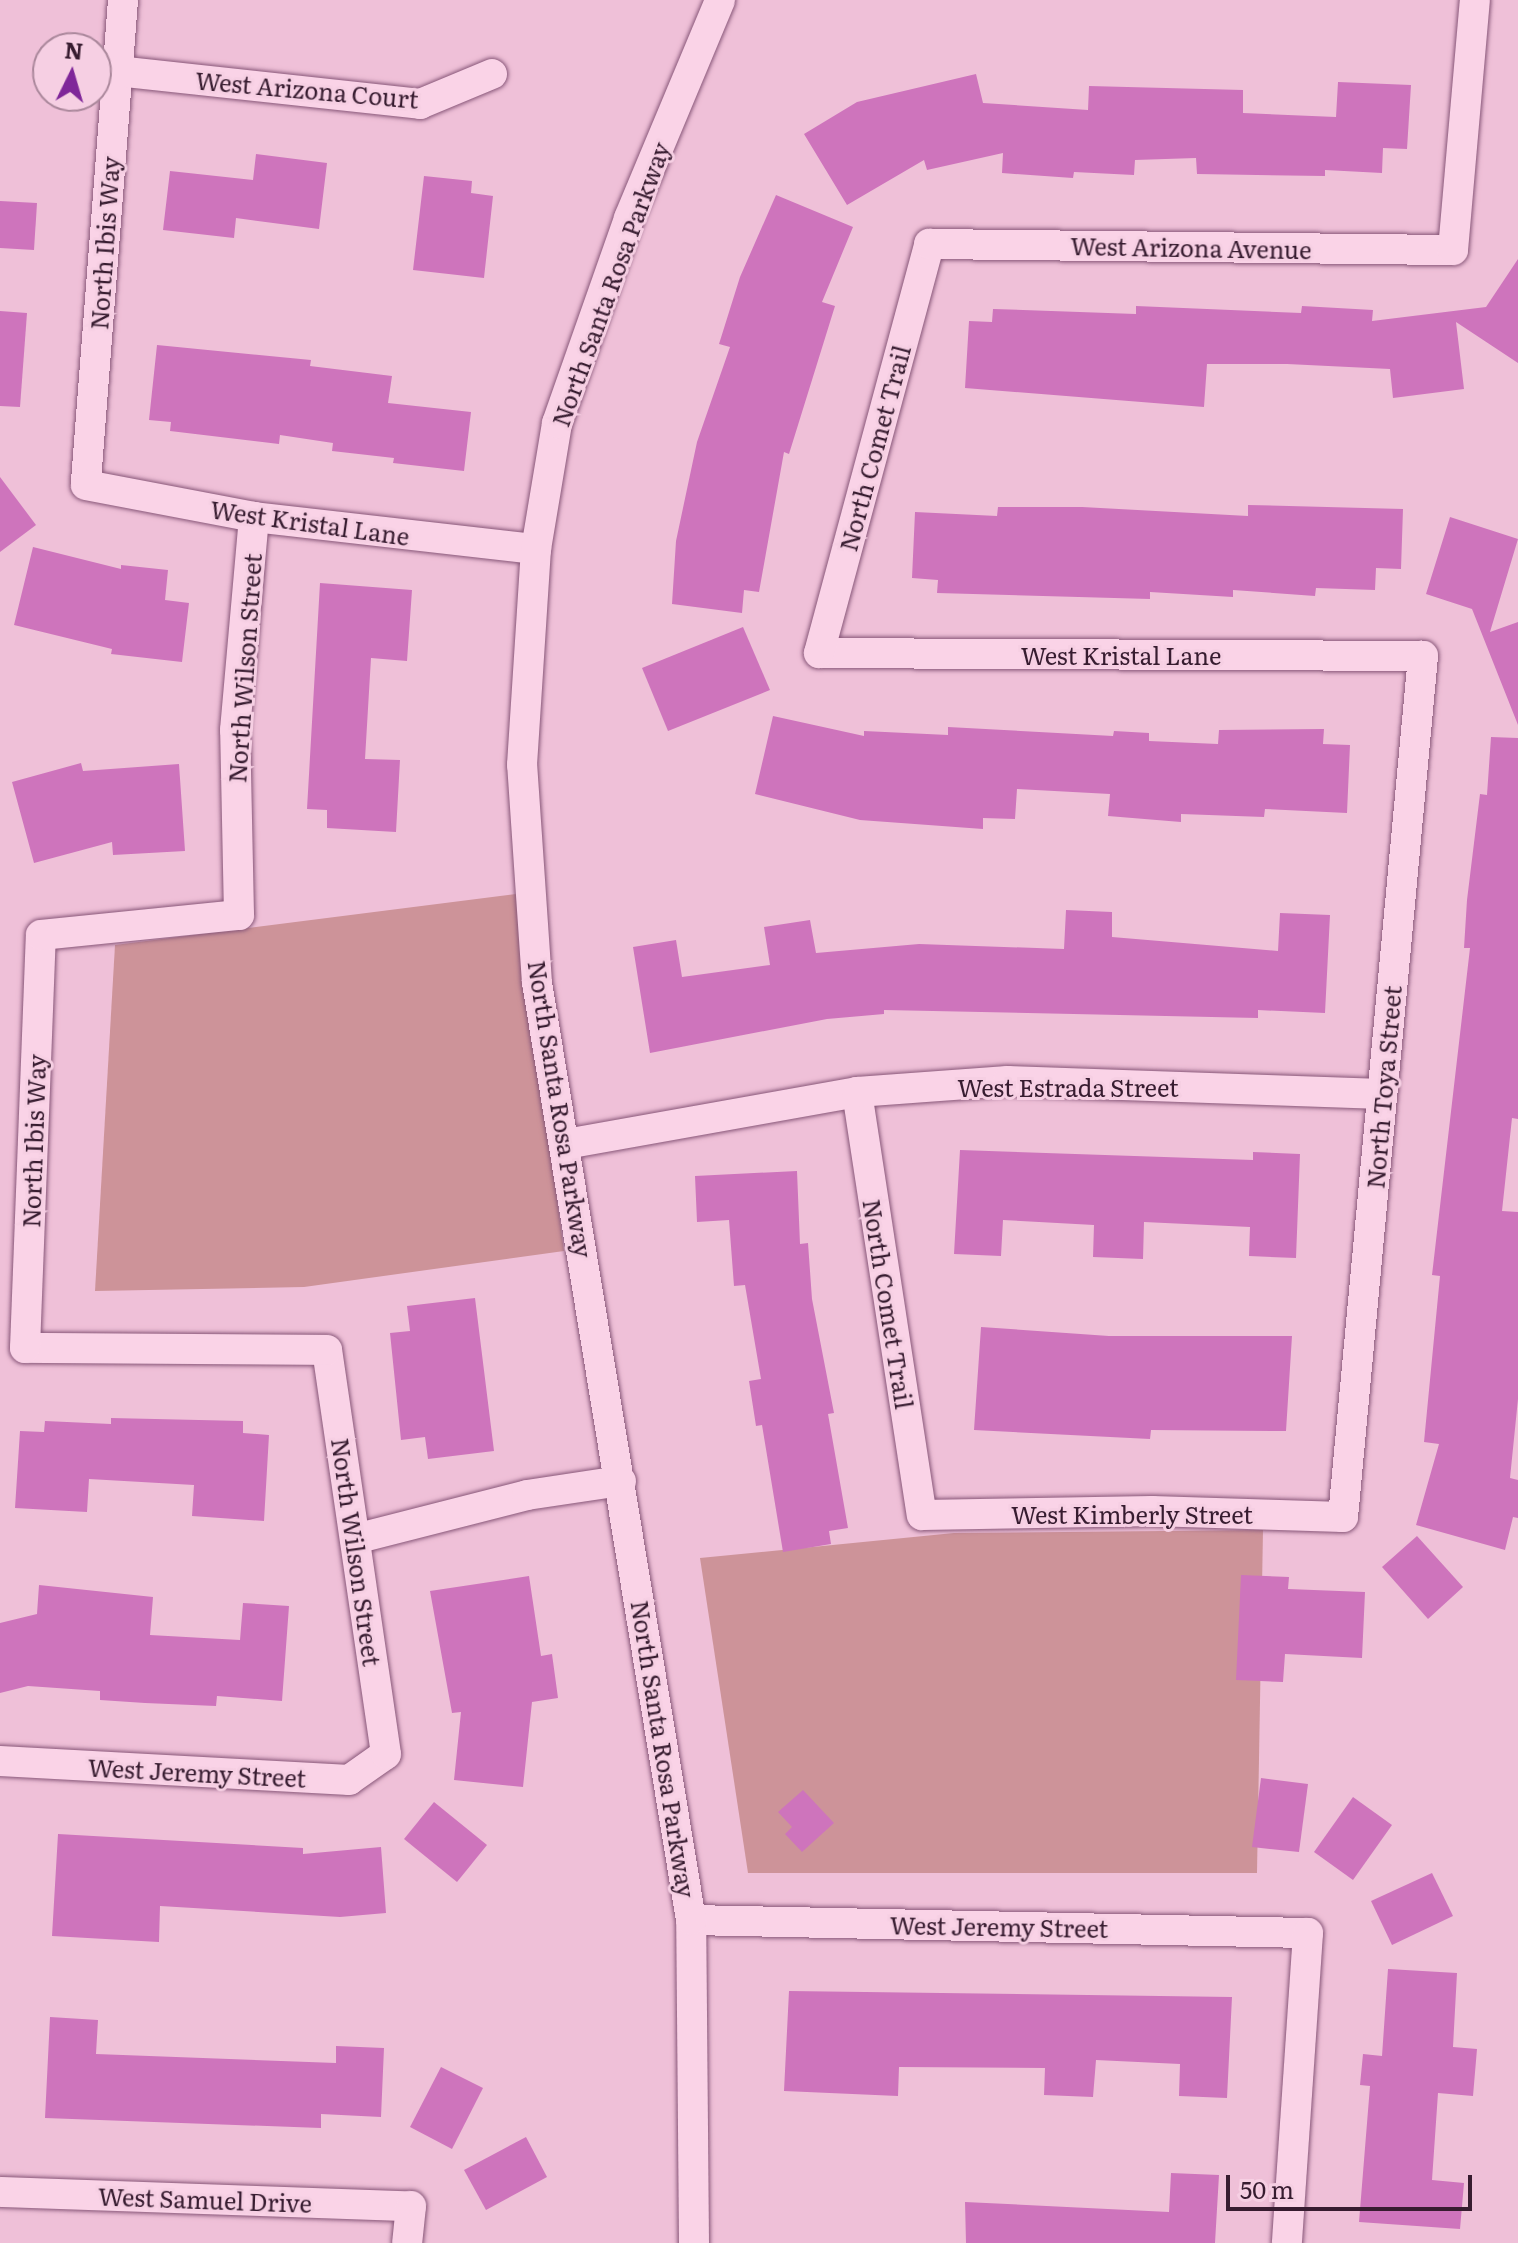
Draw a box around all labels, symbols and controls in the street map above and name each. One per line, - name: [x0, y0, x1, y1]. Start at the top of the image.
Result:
- north arrow: [32, 32, 112, 112]
- text: N: [63, 32, 85, 67]
- street label: West Arizona Court: [194, 65, 420, 113]
- street label: North Santa Rosa Parkway: [545, 138, 675, 430]
- street label: North Ibis Way: [84, 155, 124, 331]
- street label: West Arizona Avenue: [1070, 230, 1312, 264]
- street label: North Comet Trail: [833, 342, 915, 554]
- street label: West Kristal Lane: [209, 494, 411, 550]
- street label: North Wilson Street: [222, 552, 266, 784]
- street label: West Kristal Lane: [1021, 641, 1221, 669]
- street label: North Santa Rosa Parkway: [523, 958, 599, 1260]
- street label: North Toya Street: [1360, 984, 1406, 1190]
- street label: North Ibis Way: [16, 1054, 50, 1228]
- street label: West Estrada Street: [957, 1073, 1179, 1101]
- street label: North Comet Trail: [858, 1197, 920, 1411]
- street label: North Wilson Street: [327, 1436, 387, 1668]
- street label: West Kimberly Street: [1011, 1500, 1253, 1528]
- street label: North Santa Rosa Parkway: [626, 1598, 702, 1900]
- street label: West Jeremy Street: [87, 1752, 307, 1792]
- street label: West Jeremy Street: [890, 1910, 1108, 1942]
- scale bar: [1230, 2159, 1476, 2209]
- text: 50 m: [1240, 2171, 1294, 2206]
- street label: West Samuel Drive: [98, 2181, 312, 2217]

